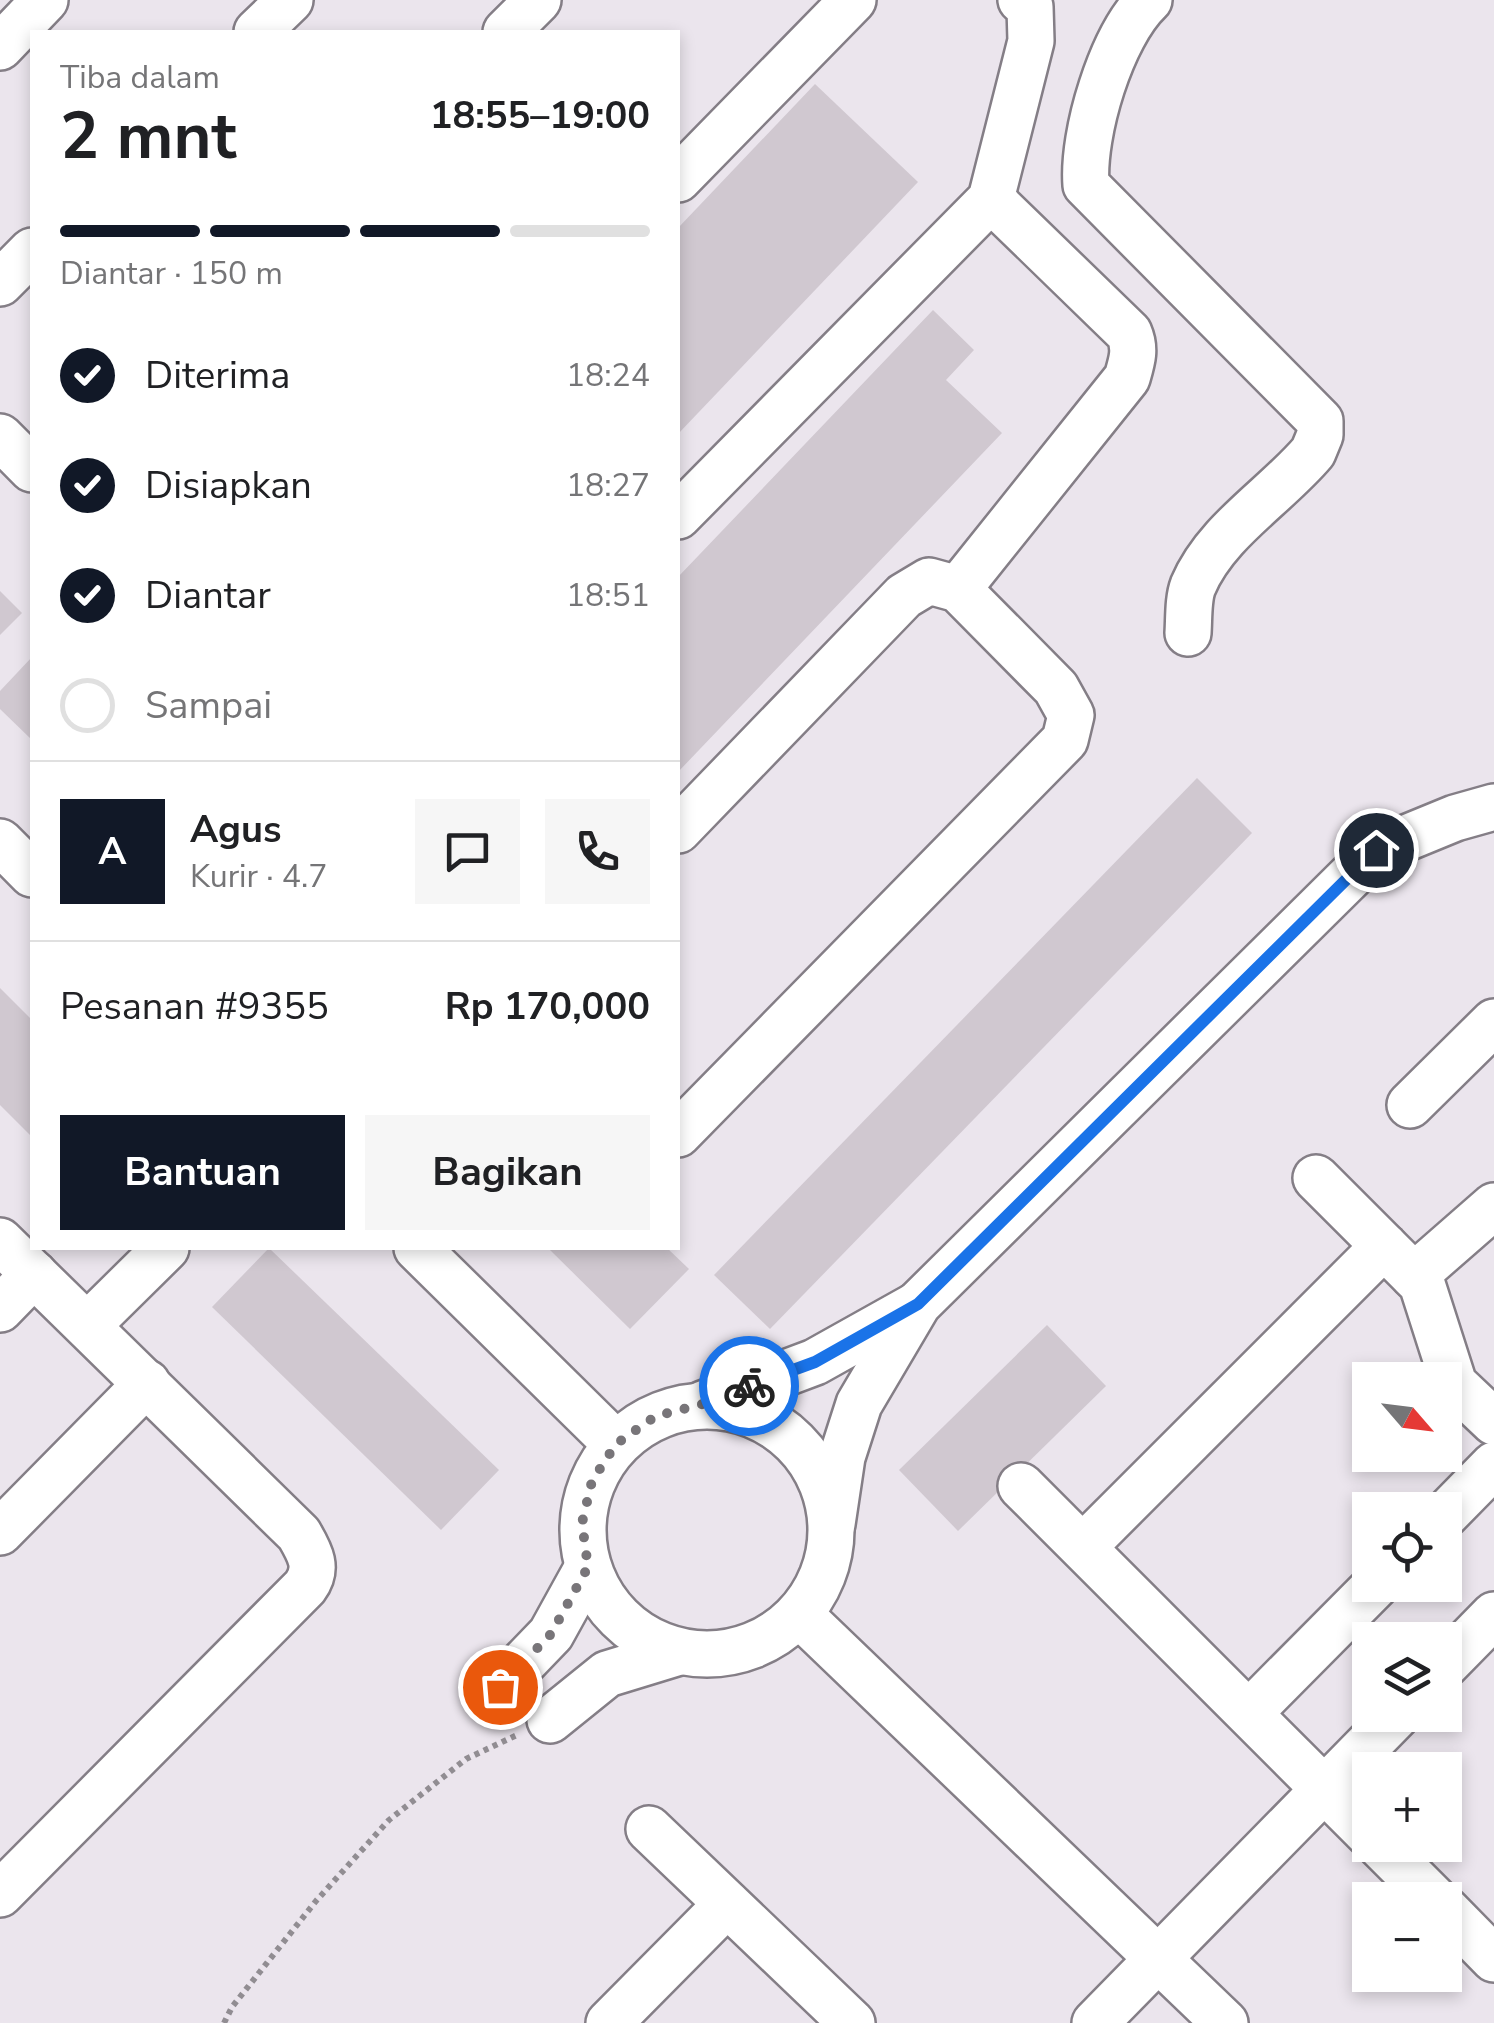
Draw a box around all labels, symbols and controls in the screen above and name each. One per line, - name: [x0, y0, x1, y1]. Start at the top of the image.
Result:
- text: Tiba dalam: [60, 56, 220, 99]
- text: 18:55–19:00: [430, 90, 650, 141]
- text: 2 mnt: [60, 92, 237, 181]
- text: Diantar · 150 m: [60, 252, 283, 295]
- icon: check: [60, 348, 115, 403]
- text: Diterima: [145, 350, 290, 401]
- text: 18:24: [566, 354, 650, 397]
- icon: check: [60, 458, 115, 513]
- text: Disiapkan: [145, 460, 312, 511]
- text: 18:27: [566, 464, 650, 507]
- icon: check: [60, 568, 115, 623]
- text: Diantar: [145, 570, 271, 621]
- text: 18:51: [566, 574, 650, 617]
- text: Sampai: [145, 680, 272, 731]
- button: chat: [415, 799, 520, 904]
- button: phone: [545, 799, 650, 904]
- text: Agus: [190, 804, 282, 855]
- pin: [1334, 808, 1419, 893]
- icon: home: [1349, 823, 1404, 878]
- text: A: [98, 826, 127, 877]
- text: Kurir · 4.7: [190, 855, 327, 898]
- text: Pesanan #9355: [60, 981, 329, 1032]
- text: Rp 170,000: [445, 981, 650, 1032]
- button: Bantuan: [60, 1115, 345, 1230]
- button: Bagikan: [365, 1115, 650, 1230]
- courier: [699, 1336, 799, 1436]
- icon: bike: [722, 1359, 777, 1414]
- north arrow: [1352, 1362, 1462, 1472]
- map controls: [1352, 1362, 1462, 1992]
- button: locate: [1352, 1492, 1462, 1602]
- button: layers: [1352, 1622, 1462, 1732]
- pin: [458, 1645, 543, 1730]
- icon: bag: [473, 1660, 528, 1715]
- button: +: [1352, 1752, 1462, 1862]
- button: −: [1352, 1882, 1462, 1992]

